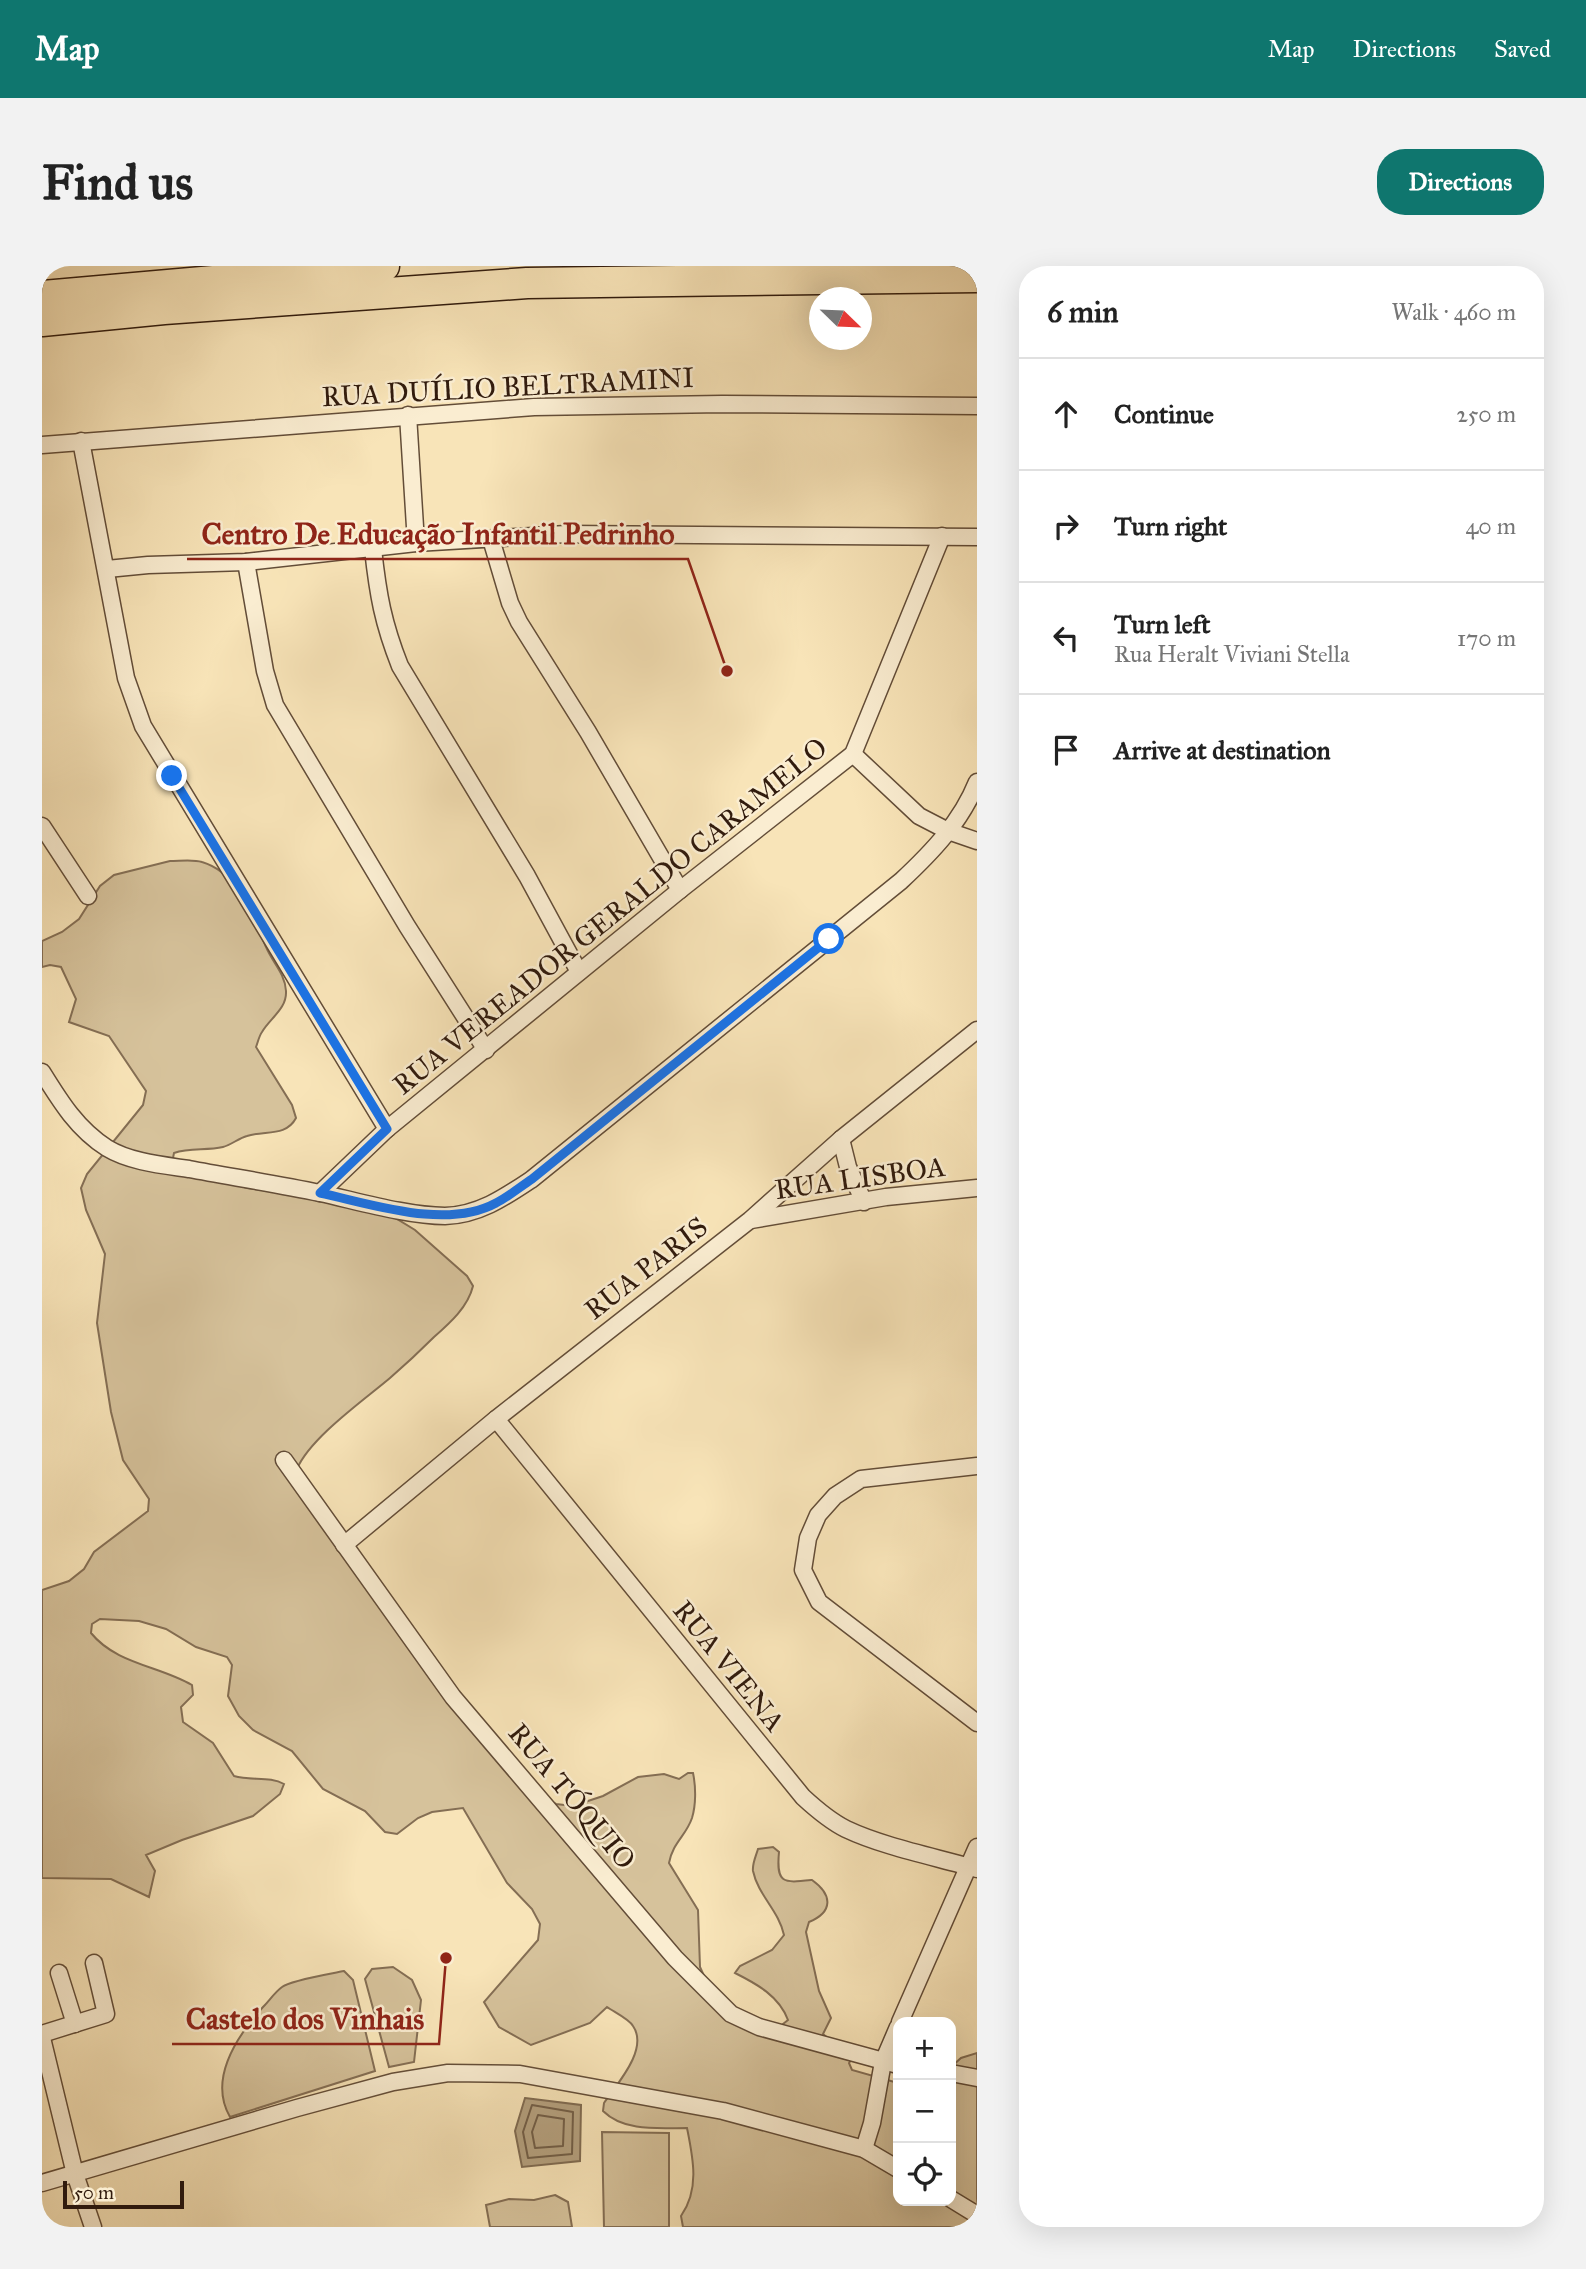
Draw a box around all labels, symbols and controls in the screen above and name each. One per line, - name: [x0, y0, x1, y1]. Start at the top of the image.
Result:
- text: Map: [35, 29, 99, 69]
- text: Map: [1268, 34, 1315, 64]
- text: Directions: [1353, 34, 1456, 64]
- text: Saved: [1494, 34, 1551, 64]
- button: Directions: [1377, 149, 1544, 215]
- text: Find us: [42, 153, 193, 212]
- north arrow: [809, 287, 872, 350]
- text: 6 min: [1047, 294, 1119, 330]
- text: Walk · 460 m: [1391, 298, 1516, 326]
- street label: RUA DUÍLIO BELTRAMINI: [321, 360, 695, 414]
- icon: ahead: [1047, 395, 1085, 433]
- text: Continue: [1114, 398, 1214, 430]
- text: 250 m: [1456, 400, 1516, 428]
- icon: right: [1047, 507, 1085, 545]
- callout: Centro De Educação Infantil Pedrinho: [187, 508, 688, 559]
- text: Turn right: [1114, 510, 1227, 542]
- text: 40 m: [1466, 512, 1516, 540]
- text: Centro De Educação Infantil Pedrinho: [201, 516, 675, 553]
- text: Turn left: [1114, 608, 1210, 640]
- icon: left: [1047, 619, 1085, 657]
- text: 170 m: [1457, 624, 1516, 652]
- text: Rua Heralt Viviani Stella: [1114, 640, 1350, 668]
- street label: RUA VEREADOR GERALDO CARAMELO: [386, 730, 834, 1102]
- icon: arrive: [1047, 731, 1085, 769]
- text: Arrive at destination: [1114, 734, 1331, 766]
- route end: [156, 760, 187, 791]
- route start: [813, 923, 844, 954]
- street label: RUA LISBOA: [772, 1149, 948, 1207]
- street label: RUA PARIS: [577, 1209, 715, 1327]
- street label: RUA VIENA: [665, 1593, 793, 1739]
- street label: RUA TÓQUIO: [501, 1716, 643, 1876]
- callout: Castelo dos Vinhais: [172, 1993, 439, 2044]
- text: Castelo dos Vinhais: [186, 2001, 424, 2037]
- map controls: [893, 2017, 956, 2206]
- button: +: [893, 2017, 956, 2080]
- button: −: [893, 2080, 956, 2143]
- button: locate: [893, 2143, 956, 2206]
- scale bar: [63, 2178, 184, 2210]
- text: 50 m: [74, 2181, 114, 2204]

